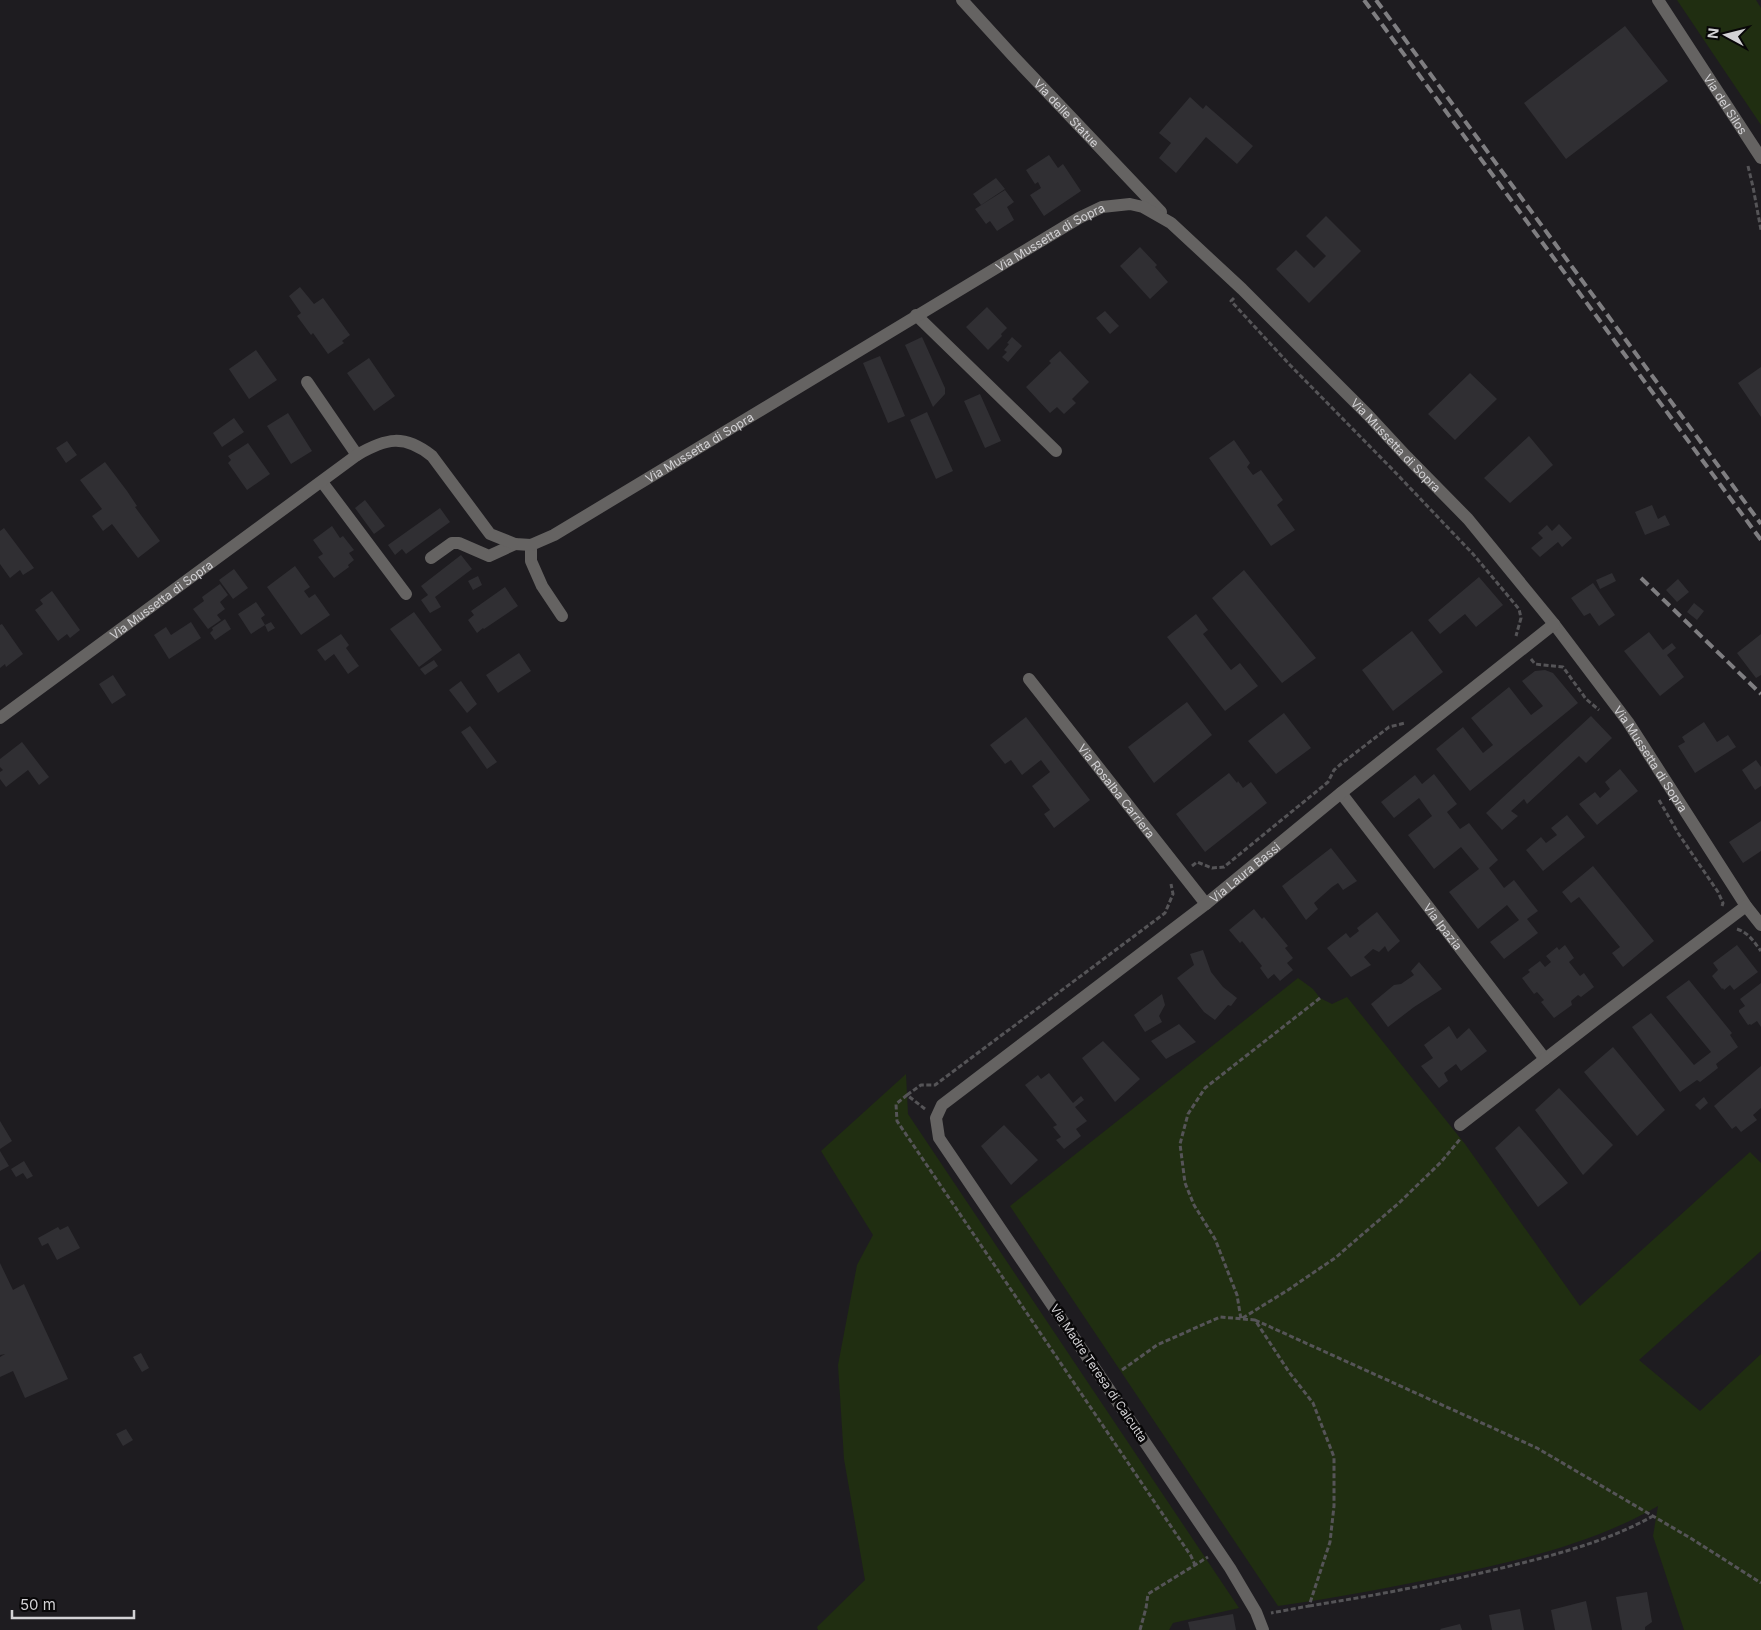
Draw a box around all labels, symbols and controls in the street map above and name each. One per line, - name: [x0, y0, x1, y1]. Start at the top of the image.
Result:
- north arrow: [1701, 10, 1751, 60]
- text: N: [1704, 27, 1722, 40]
- street label: Via del Silos: [1701, 71, 1751, 137]
- street label: Via delle Statue: [1031, 76, 1103, 150]
- street label: Via Mussetta di Sopra: [992, 199, 1107, 274]
- street label: Via Mussetta di Sopra: [1348, 395, 1444, 495]
- street label: Via Mussetta di Sopra: [642, 409, 756, 486]
- street label: Via Mussetta di Sopra: [107, 557, 215, 642]
- street label: Via Mussetta di Sopra: [1611, 702, 1691, 815]
- street label: Via Rosalba Carriera: [1075, 740, 1158, 841]
- street label: Via Laura Bassi: [1206, 839, 1283, 906]
- street label: Via Ipazia: [1421, 900, 1466, 953]
- street label: Via Madre Teresa di Calcutta: [1047, 1301, 1151, 1445]
- scale bar: [12, 1588, 135, 1620]
- text: 50 m: [20, 1595, 56, 1614]

